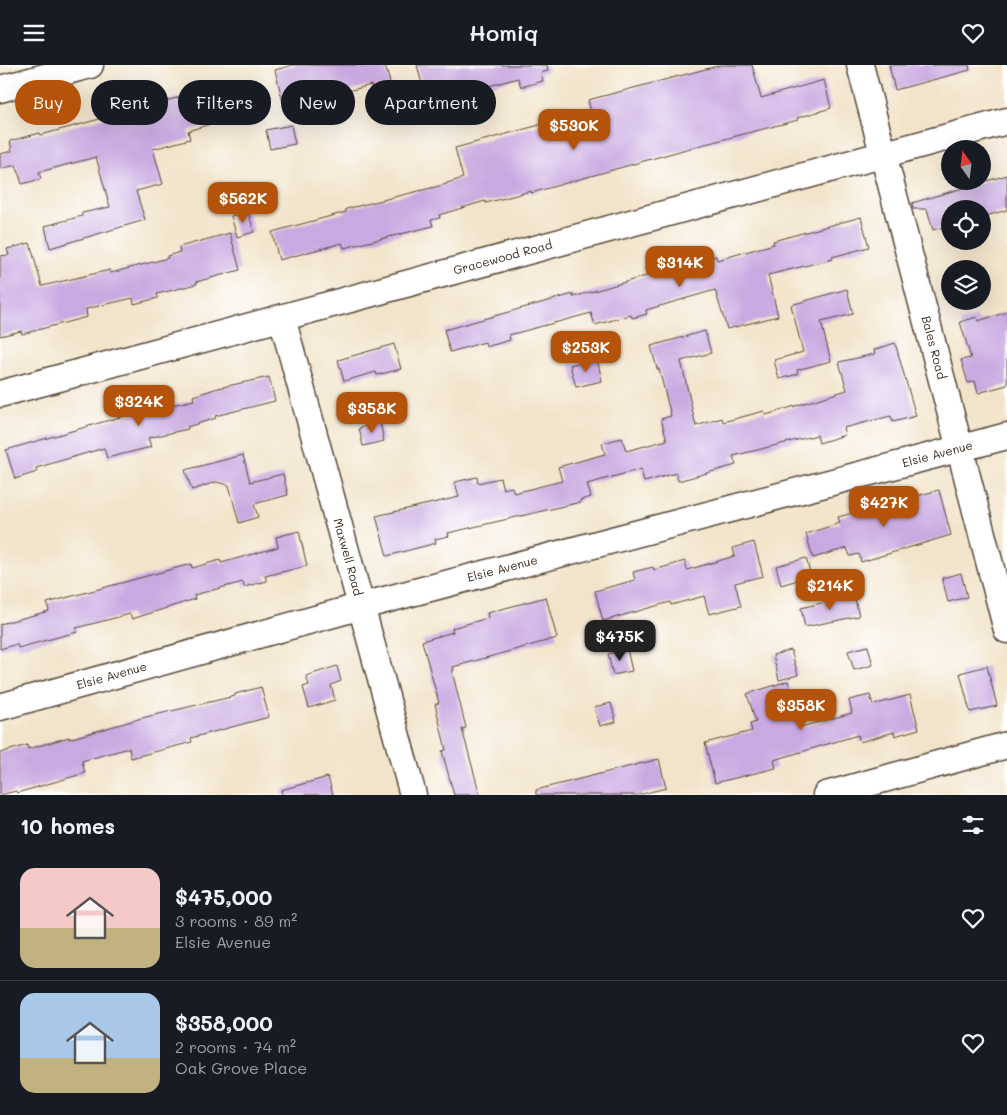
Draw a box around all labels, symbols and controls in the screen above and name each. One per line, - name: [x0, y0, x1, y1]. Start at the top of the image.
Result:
- text: Homiq: [469, 18, 538, 47]
- icon: menu: [20, 19, 48, 47]
- icon: heart: [959, 19, 987, 47]
- chip: Buy: [15, 80, 81, 125]
- chip: Rent: [91, 80, 168, 125]
- chip: Filters: [178, 80, 271, 125]
- chip: New: [281, 80, 355, 125]
- chip: Apartment: [365, 80, 496, 125]
- pin: $530K: [539, 109, 609, 151]
- text: $530K: [549, 114, 599, 135]
- north arrow: [941, 140, 991, 190]
- map controls: [941, 140, 991, 310]
- pin: $562K: [208, 181, 278, 224]
- text: $562K: [219, 187, 267, 208]
- button: locate: [941, 200, 991, 250]
- street label: Gracewood Road: [451, 236, 554, 278]
- pin: $314K: [645, 245, 715, 288]
- text: $314K: [656, 251, 704, 272]
- button: layers: [941, 260, 991, 310]
- street label: Bales Road: [919, 314, 951, 381]
- pin: $253K: [551, 331, 621, 373]
- text: $253K: [562, 336, 610, 357]
- pin: $324K: [104, 385, 174, 427]
- text: $324K: [114, 390, 164, 411]
- pin: $358K: [337, 391, 407, 434]
- text: $358K: [347, 397, 397, 418]
- street label: Elsie Avenue: [900, 436, 974, 470]
- pin: $427K: [849, 485, 919, 528]
- text: $427K: [860, 491, 908, 512]
- street label: Maxwell Road: [330, 516, 367, 598]
- street label: Elsie Avenue: [465, 551, 539, 585]
- pin: $214K: [795, 569, 865, 611]
- text: $214K: [807, 574, 853, 595]
- pin: $475K: [585, 619, 655, 662]
- text: $475K: [596, 625, 644, 646]
- street label: Elsie Avenue: [74, 657, 148, 692]
- pin: $358K: [766, 689, 836, 731]
- text: $358K: [776, 694, 826, 715]
- icon: filters: [959, 811, 987, 839]
- text: 10 homes: [20, 812, 115, 839]
- text: $475,000: [175, 883, 272, 910]
- icon: home: [60, 888, 120, 948]
- icon: heart: [959, 904, 987, 932]
- text: 3 rooms · 89 m²: [175, 910, 297, 931]
- text: Elsie Avenue: [175, 931, 271, 952]
- text: $358,000: [175, 1009, 273, 1036]
- icon: home: [60, 1013, 120, 1073]
- icon: heart: [959, 1029, 987, 1057]
- text: 2 rooms · 74 m²: [175, 1036, 296, 1057]
- text: Oak Grove Place: [175, 1057, 307, 1078]

